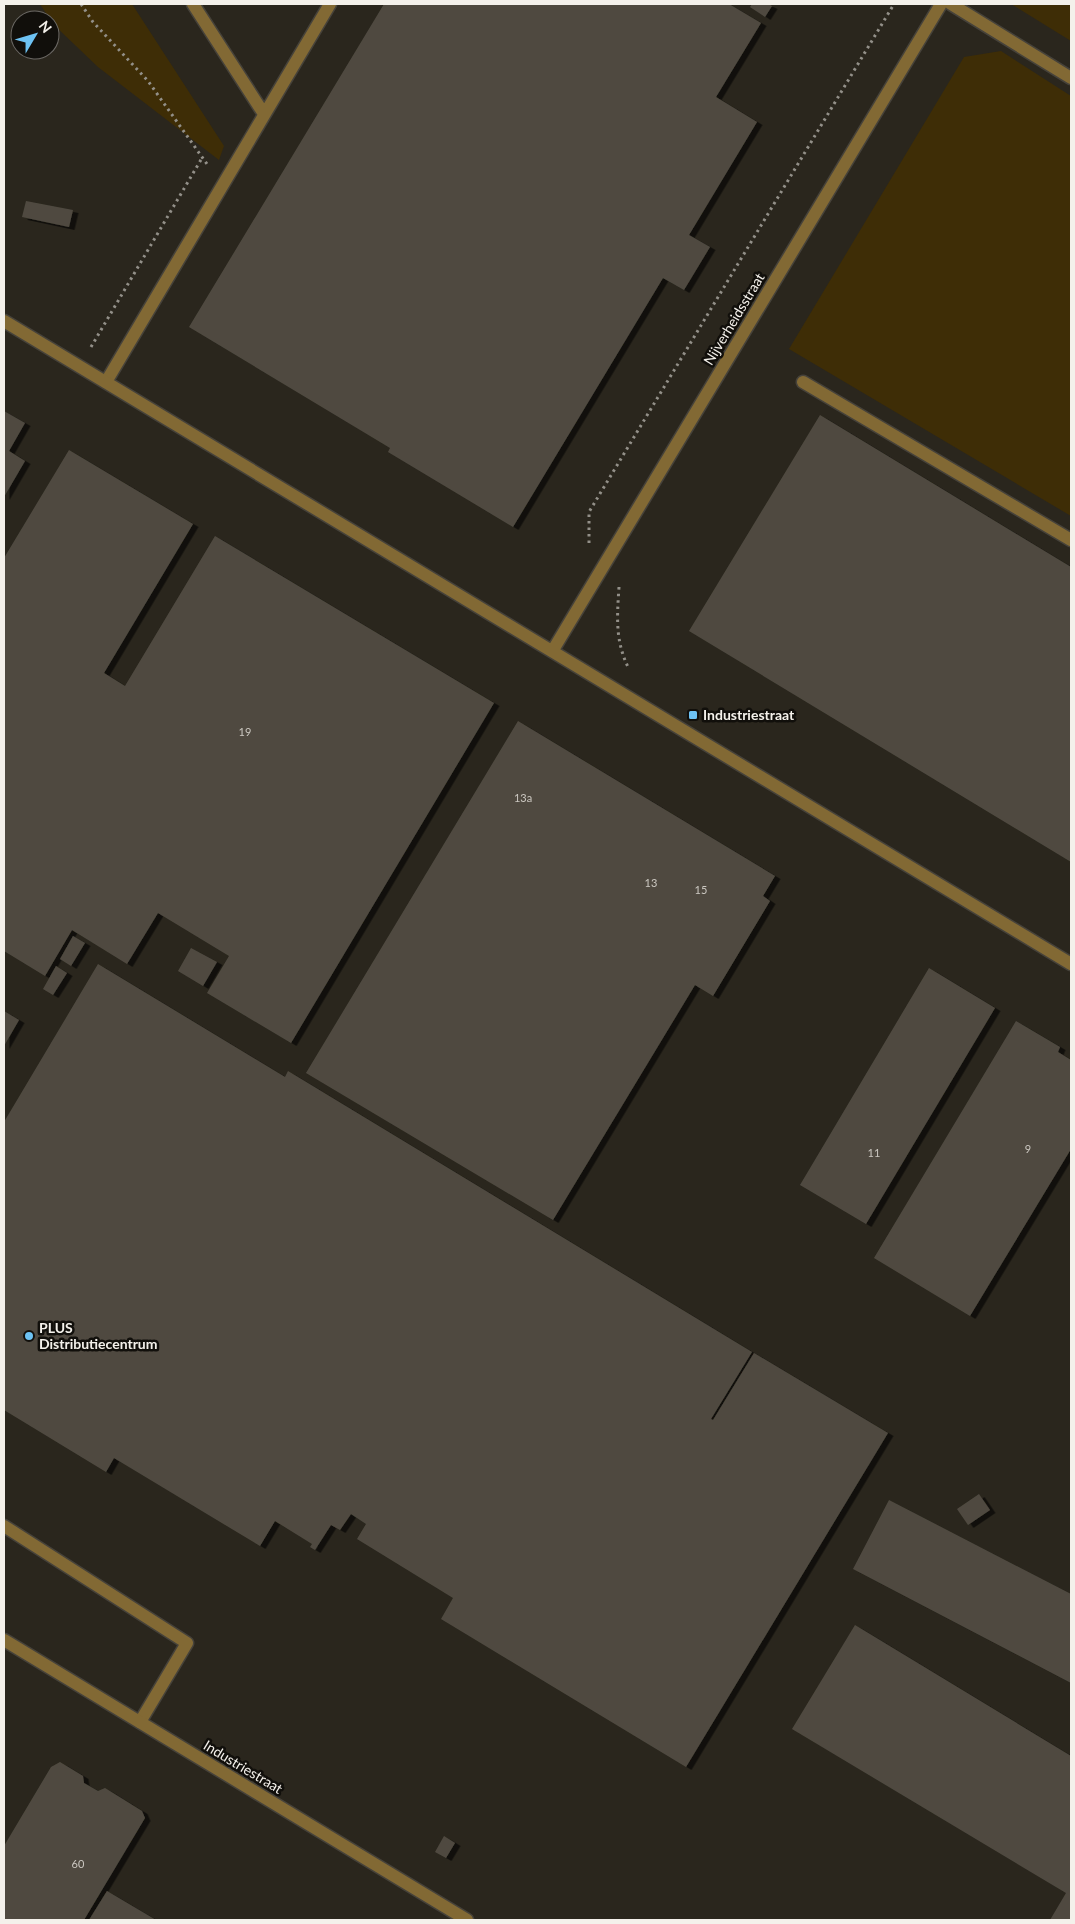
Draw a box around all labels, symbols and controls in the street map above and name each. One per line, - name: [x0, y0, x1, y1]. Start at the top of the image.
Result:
- north arrow: [10, 10, 60, 60]
- text: N: [36, 17, 56, 36]
- street label: Nijverheidsstraat: [699, 270, 768, 368]
- place label: Industriestraat: [703, 706, 795, 723]
- marker: Industriestraat: [687, 709, 699, 721]
- house number: 19: [239, 725, 251, 738]
- house number: 13a: [514, 791, 532, 804]
- house number: 13: [645, 876, 657, 889]
- house number: 15: [695, 883, 707, 896]
- house number: 9: [1025, 1142, 1031, 1155]
- house number: 11: [868, 1146, 880, 1159]
- place label: PLUS Distributiecentrum: [39, 1319, 158, 1352]
- marker: PLUS Distributiecentrum: [23, 1330, 35, 1342]
- street label: Industriestraat: [201, 1736, 286, 1797]
- house number: 60: [72, 1857, 85, 1870]

